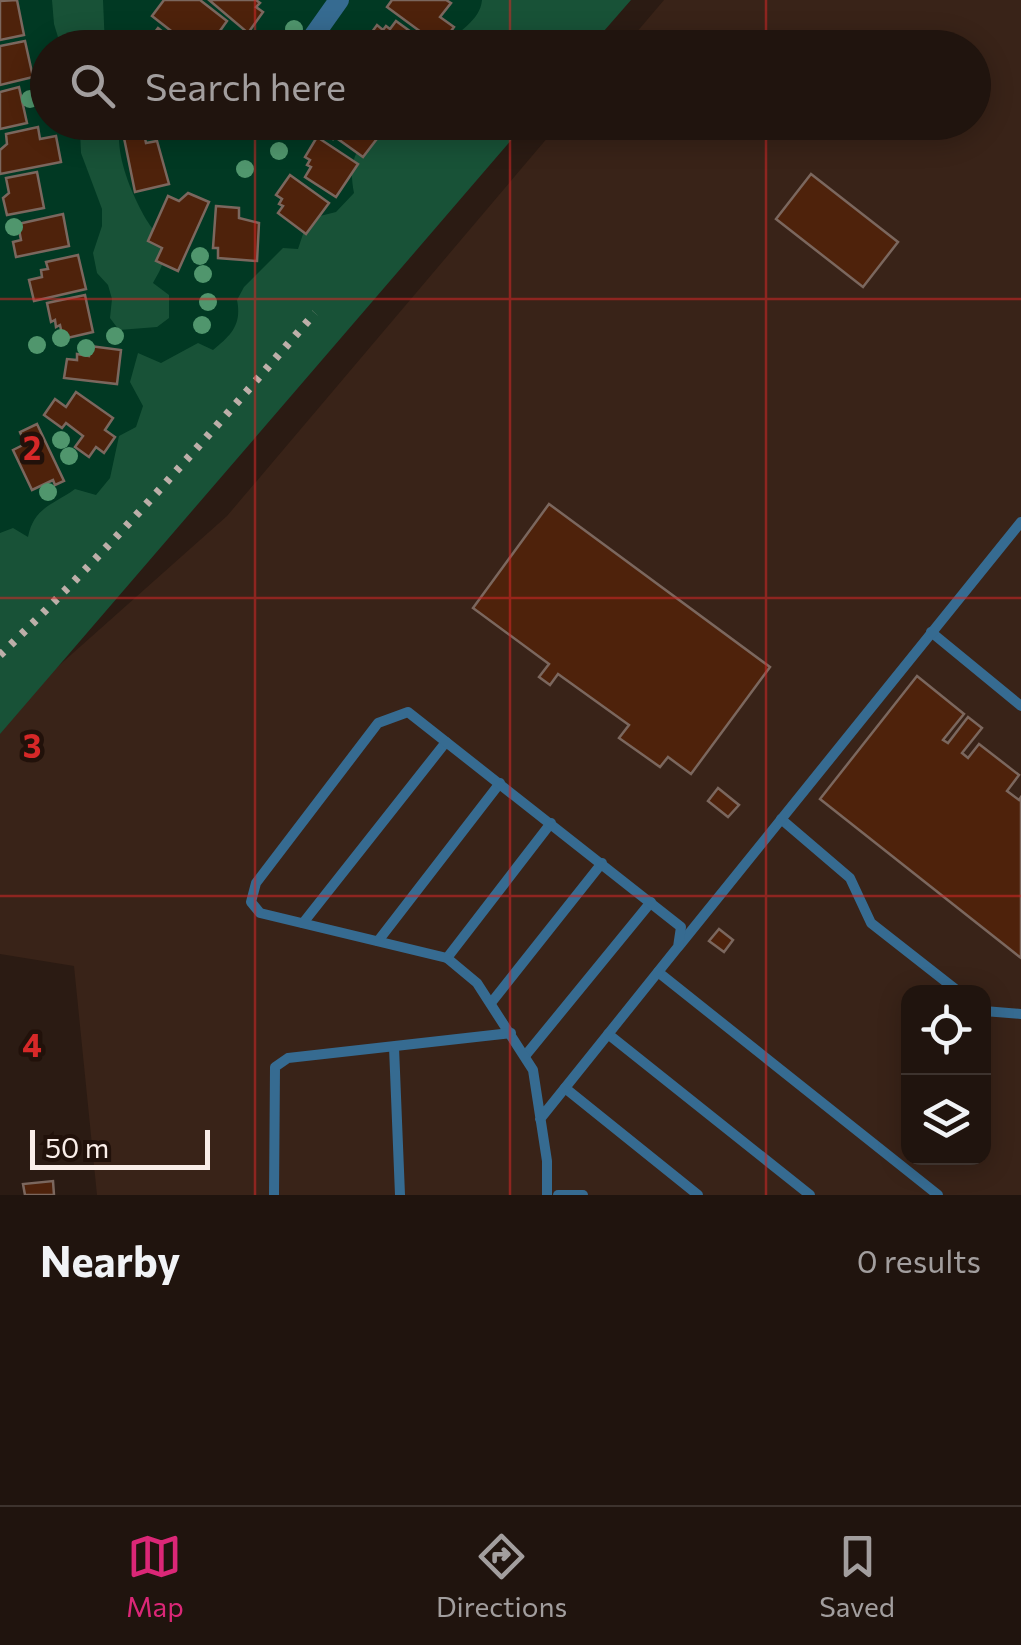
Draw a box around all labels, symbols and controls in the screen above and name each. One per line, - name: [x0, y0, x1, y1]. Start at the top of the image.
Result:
- search box: [30, 30, 991, 140]
- icon: search: [65, 58, 120, 113]
- text: Search here: [145, 62, 346, 109]
- text: 2: [23, 427, 41, 467]
- text: 3: [23, 725, 41, 765]
- map controls: [901, 985, 991, 1165]
- button: locate: [901, 985, 991, 1075]
- text: 4: [22, 1024, 42, 1064]
- button: layers: [901, 1075, 991, 1165]
- scale bar: [30, 1125, 210, 1170]
- text: 50 m: [45, 1130, 109, 1164]
- text: Nearby: [40, 1234, 180, 1286]
- text: 0 results: [857, 1240, 981, 1280]
- tab: Map: [126, 1529, 184, 1623]
- tab: Directions: [436, 1529, 567, 1623]
- tab: Saved: [819, 1529, 895, 1623]

